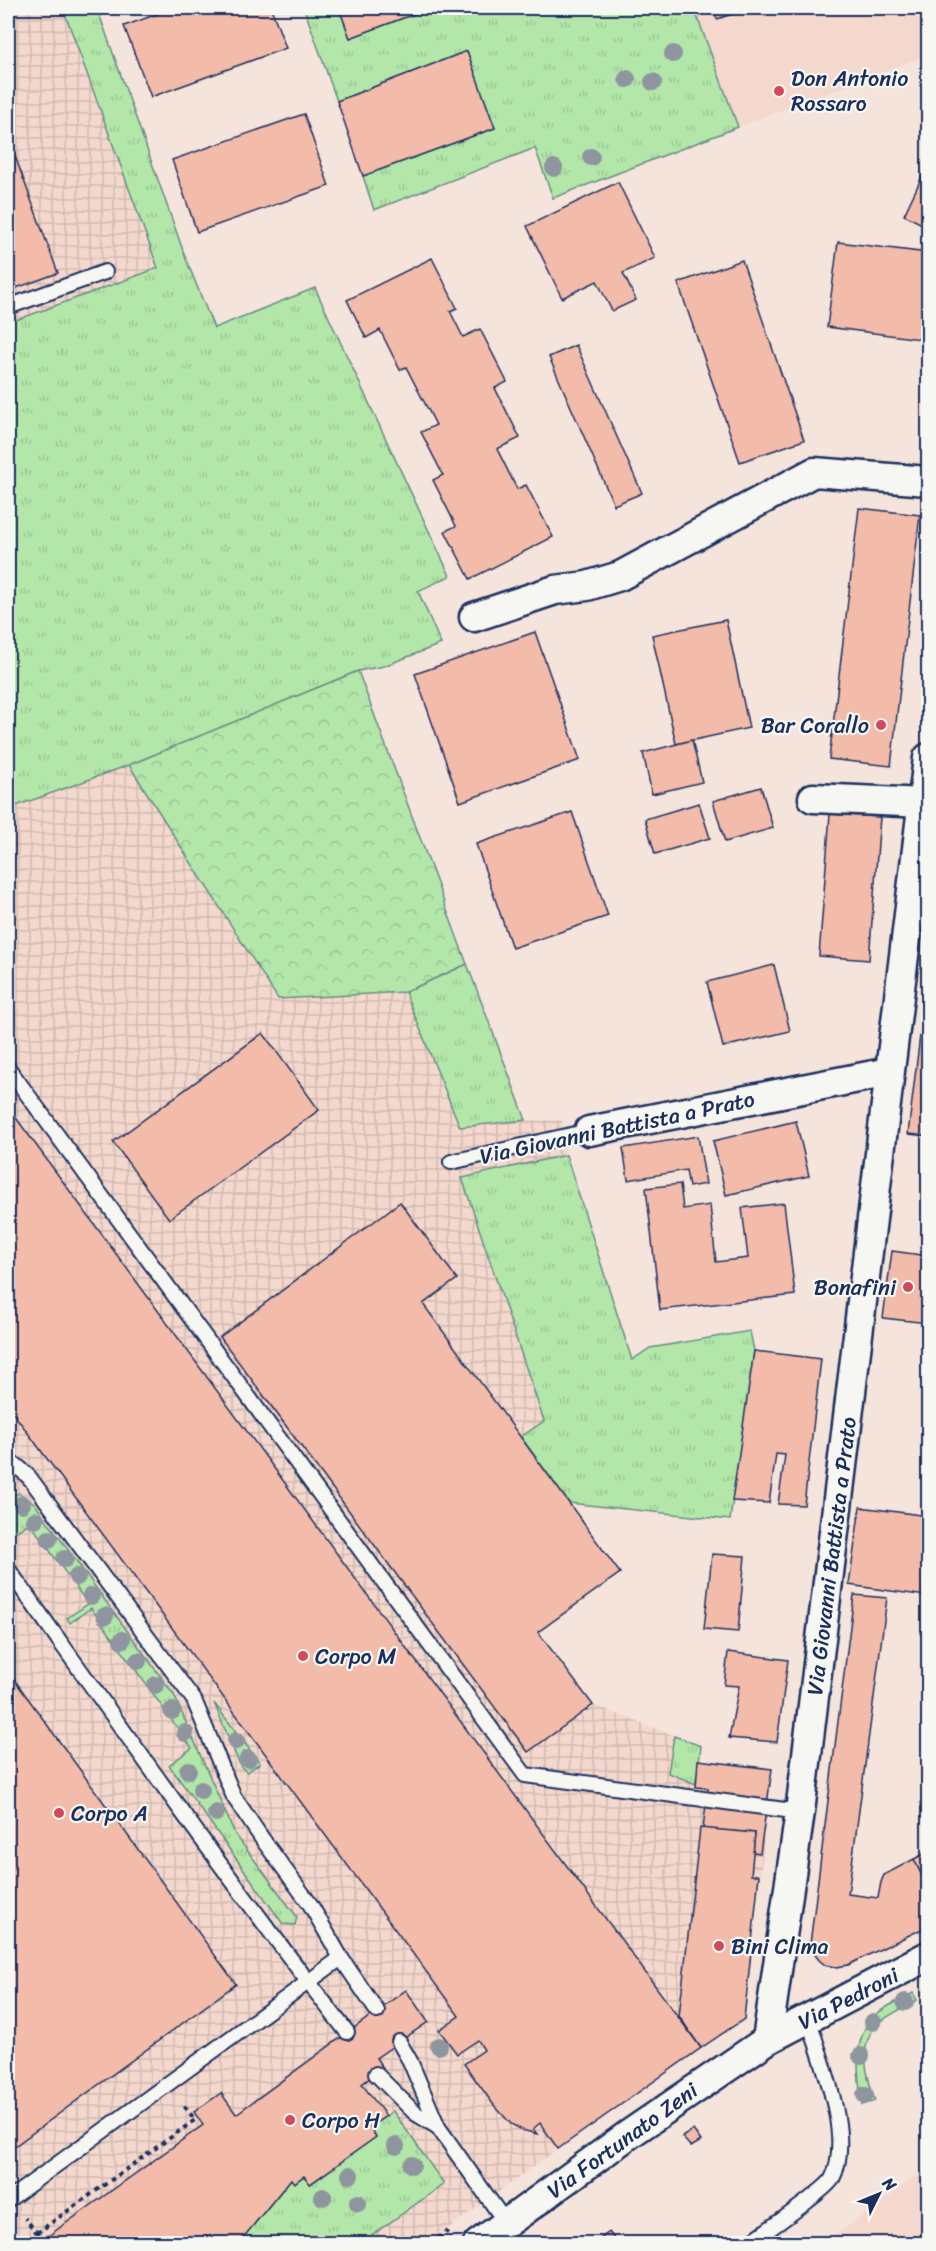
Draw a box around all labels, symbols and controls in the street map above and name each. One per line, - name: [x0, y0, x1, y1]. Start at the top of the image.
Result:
- place label: Don Antonio Rossaro: [791, 59, 908, 123]
- marker: Don Antonio Rossaro: [772, 84, 786, 98]
- place label: Bar Corallo: [761, 706, 869, 745]
- marker: Bar Corallo: [874, 718, 888, 732]
- street label: Via Giovanni Battista a Prato: [476, 1079, 758, 1176]
- place label: Bonafini: [814, 1268, 897, 1307]
- marker: Bonafini: [901, 1280, 915, 1294]
- street label: Via Giovanni Battista a Prato: [795, 1415, 868, 1697]
- place label: Corpo M: [315, 1637, 396, 1676]
- marker: Corpo M: [296, 1649, 310, 1663]
- place label: Corpo A: [71, 1794, 148, 1833]
- marker: Corpo A: [52, 1806, 66, 1820]
- place label: Bini Clima: [731, 1927, 829, 1966]
- marker: Bini Clima: [712, 1939, 726, 1953]
- street label: Via Pedroni: [791, 1956, 907, 2041]
- street label: Via Fortunato Zeni: [538, 2071, 707, 2209]
- place label: Corpo H: [302, 2101, 380, 2140]
- marker: Corpo H: [283, 2113, 297, 2127]
- north arrow: [849, 2164, 909, 2224]
- text: N: [875, 2169, 905, 2199]

